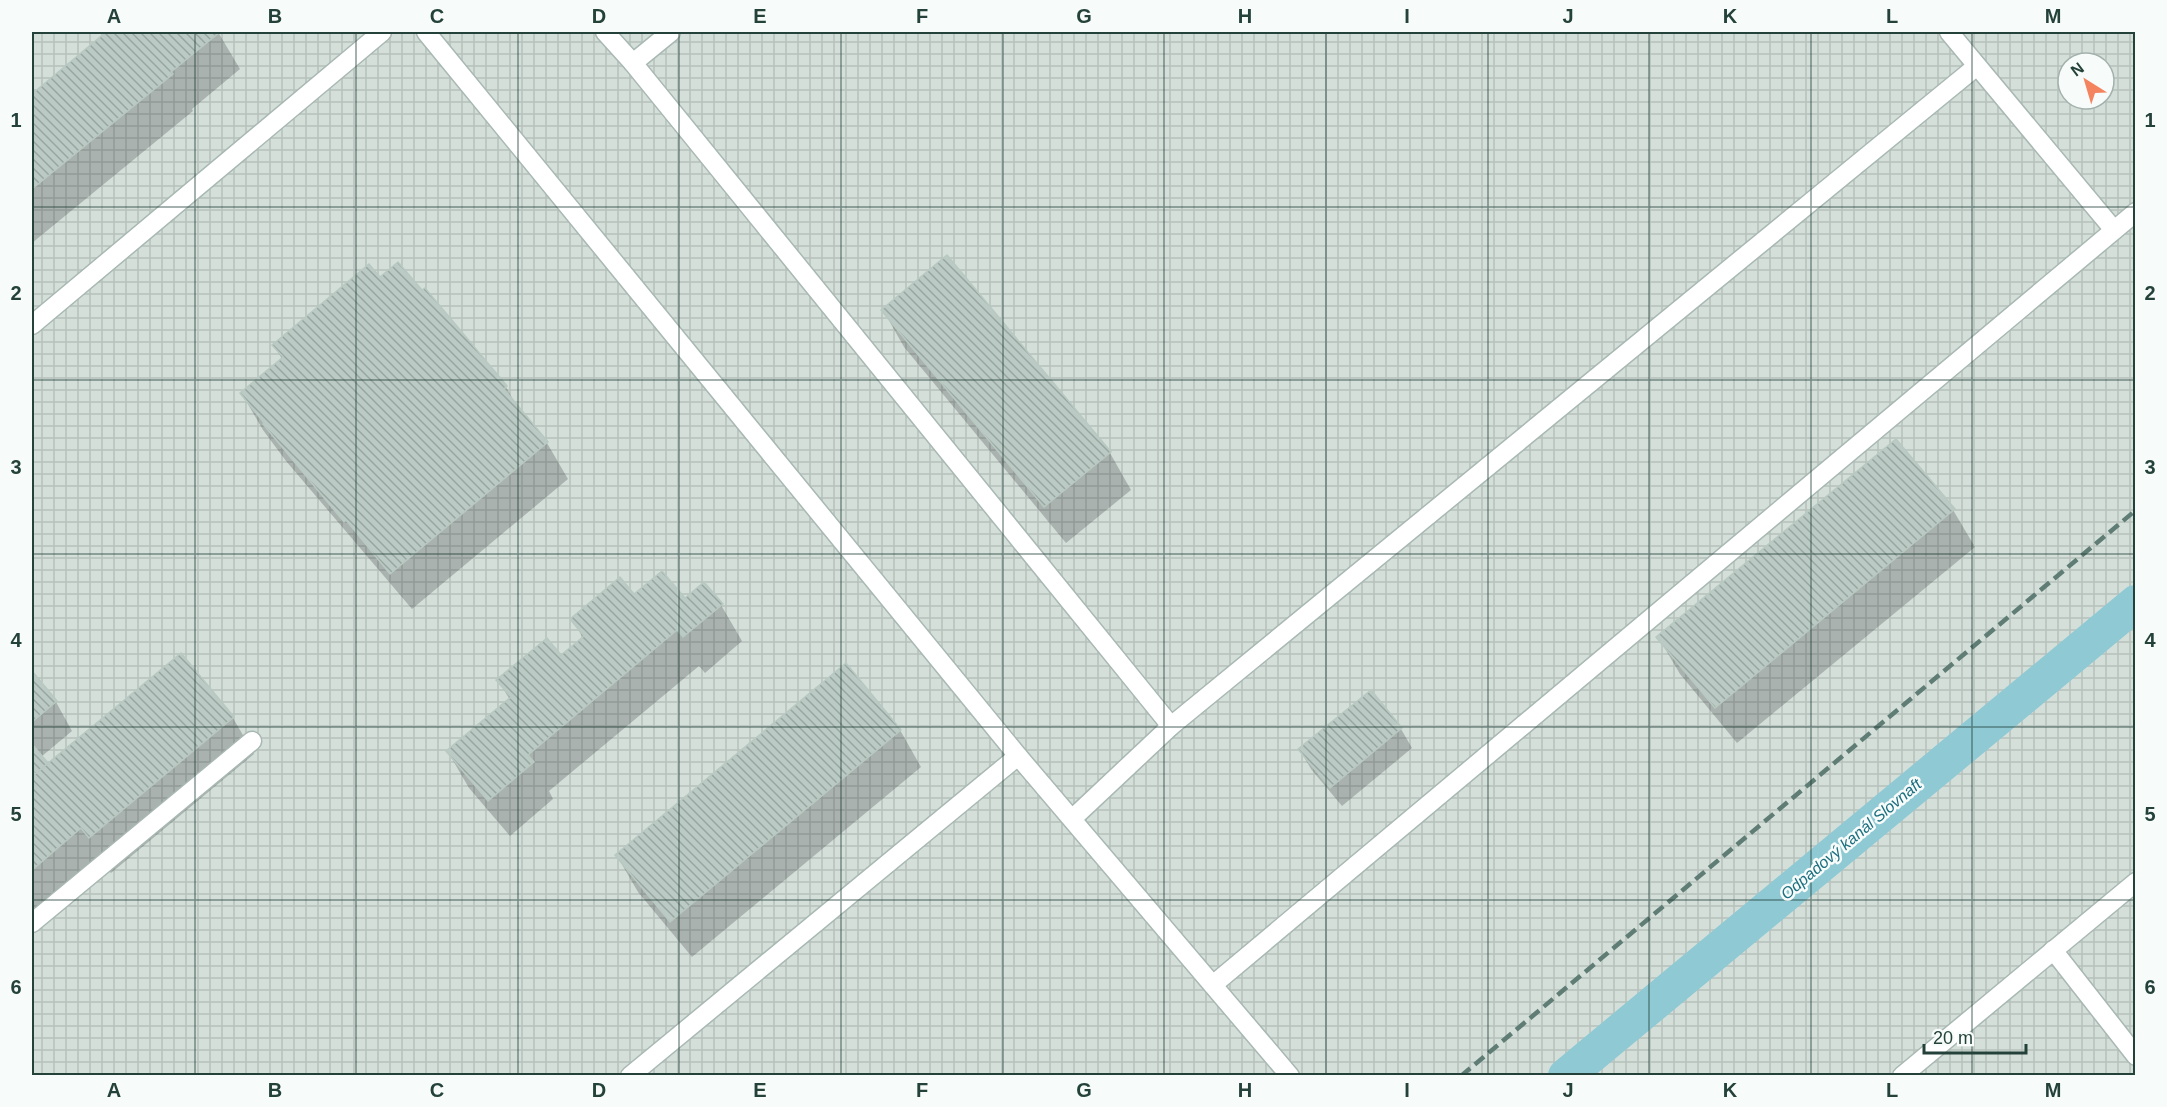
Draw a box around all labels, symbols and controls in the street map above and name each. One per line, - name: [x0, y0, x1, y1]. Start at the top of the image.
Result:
- text: A: [107, 5, 121, 27]
- text: B: [268, 5, 282, 27]
- text: C: [430, 5, 444, 27]
- text: D: [592, 5, 606, 27]
- text: E: [753, 5, 767, 27]
- text: F: [916, 5, 928, 27]
- text: G: [1076, 5, 1092, 27]
- text: H: [1238, 5, 1252, 27]
- text: I: [1404, 5, 1410, 27]
- text: J: [1562, 5, 1574, 27]
- text: K: [1723, 5, 1738, 27]
- text: L: [1886, 5, 1898, 27]
- text: M: [2045, 5, 2061, 27]
- north arrow: [2056, 51, 2116, 111]
- text: N: [2068, 59, 2087, 80]
- text: 1: [10, 109, 22, 131]
- text: 1: [2144, 109, 2156, 131]
- text: 2: [10, 282, 22, 304]
- text: 2: [2144, 282, 2156, 304]
- text: 3: [10, 456, 22, 478]
- text: 3: [2144, 456, 2156, 478]
- text: 4: [10, 629, 22, 651]
- text: 4: [2144, 629, 2156, 651]
- water label: Odpadový kanál Slovnaft: [1777, 775, 1925, 903]
- text: 5: [10, 803, 22, 825]
- text: 5: [2144, 803, 2156, 825]
- text: 6: [10, 976, 22, 998]
- text: 6: [2144, 976, 2156, 998]
- scale bar: [1924, 1017, 2026, 1055]
- text: 20 m: [1933, 1028, 1973, 1048]
- text: A: [107, 1079, 121, 1101]
- text: B: [268, 1079, 282, 1101]
- text: C: [430, 1079, 444, 1101]
- text: D: [592, 1079, 606, 1101]
- text: E: [753, 1079, 767, 1101]
- text: F: [916, 1079, 928, 1101]
- text: G: [1076, 1079, 1092, 1101]
- text: H: [1238, 1079, 1252, 1101]
- text: I: [1404, 1079, 1410, 1101]
- text: J: [1562, 1079, 1574, 1101]
- text: K: [1723, 1079, 1738, 1101]
- text: L: [1886, 1079, 1898, 1101]
- text: M: [2045, 1079, 2061, 1101]

